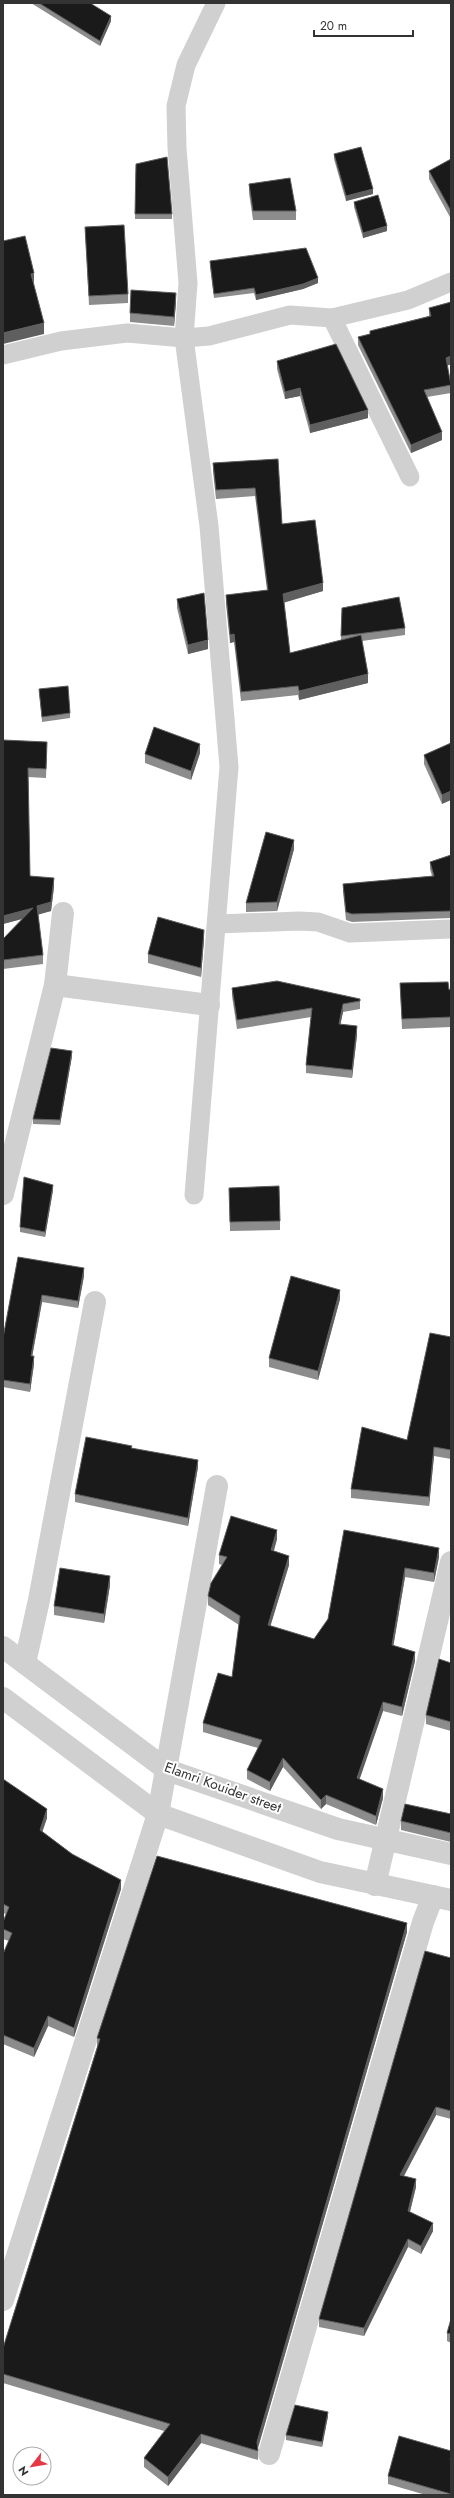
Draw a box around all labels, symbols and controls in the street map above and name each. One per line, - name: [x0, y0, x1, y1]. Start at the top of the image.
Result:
- scale bar: [314, 12, 413, 38]
- text: 20 m: [320, 17, 347, 35]
- street label: Elamri Kouider street: [162, 1757, 285, 1818]
- north arrow: [12, 2446, 52, 2486]
- text: N: [14, 2463, 33, 2479]

